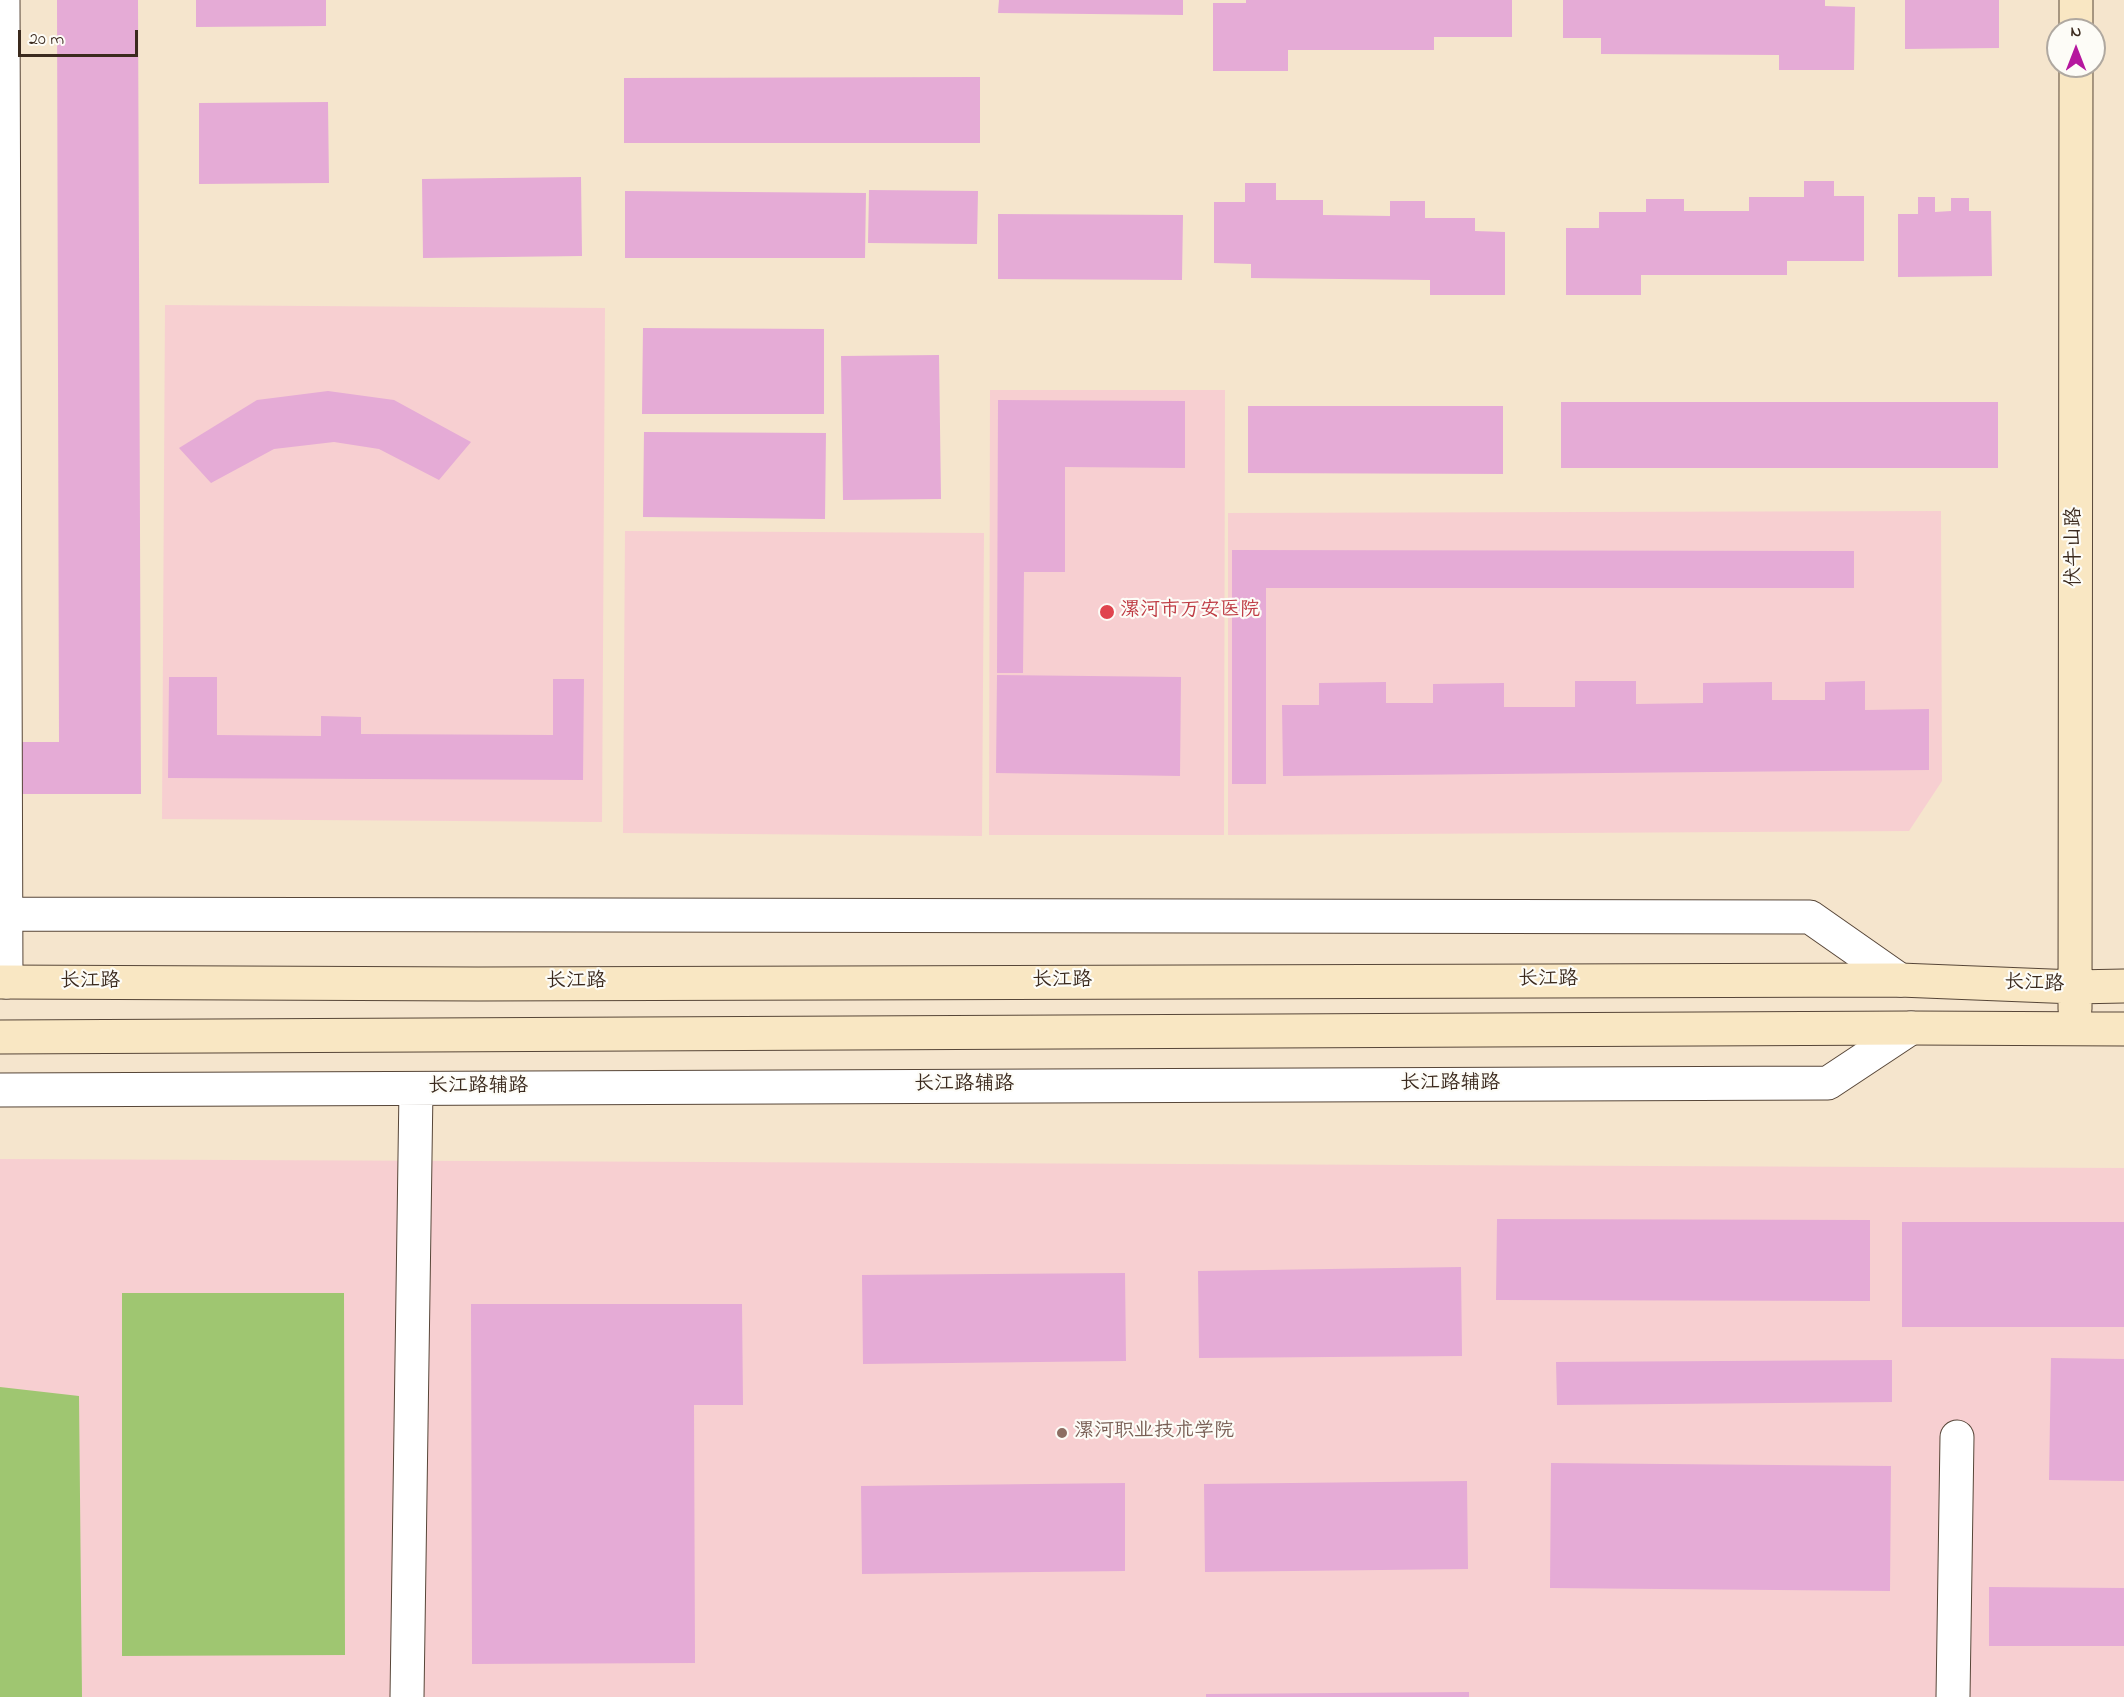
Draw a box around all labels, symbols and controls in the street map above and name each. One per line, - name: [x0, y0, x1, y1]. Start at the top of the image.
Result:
- scale bar: [21, 18, 141, 56]
- north arrow: [2046, 18, 2106, 78]
- text: N: [2071, 20, 2081, 44]
- text: 20 m: [29, 27, 64, 53]
- street label: 伏牛山路: [2064, 507, 2088, 587]
- place label: 漯河市万安医院: [1120, 600, 1260, 624]
- marker: 漯河市万安医院: [1098, 603, 1116, 621]
- street label: 长江路: [1518, 969, 1578, 993]
- street label: 长江路: [1032, 970, 1092, 994]
- street label: 长江路: [60, 971, 120, 995]
- street label: 长江路: [546, 971, 606, 995]
- street label: 长江路: [2004, 972, 2064, 998]
- street label: 长江路辅路: [1400, 1073, 1500, 1097]
- street label: 长江路辅路: [914, 1074, 1014, 1098]
- street label: 长江路辅路: [428, 1076, 528, 1100]
- place label: 漯河职业技术学院: [1074, 1421, 1234, 1445]
- marker: 漯河职业技术学院: [1055, 1426, 1069, 1440]

